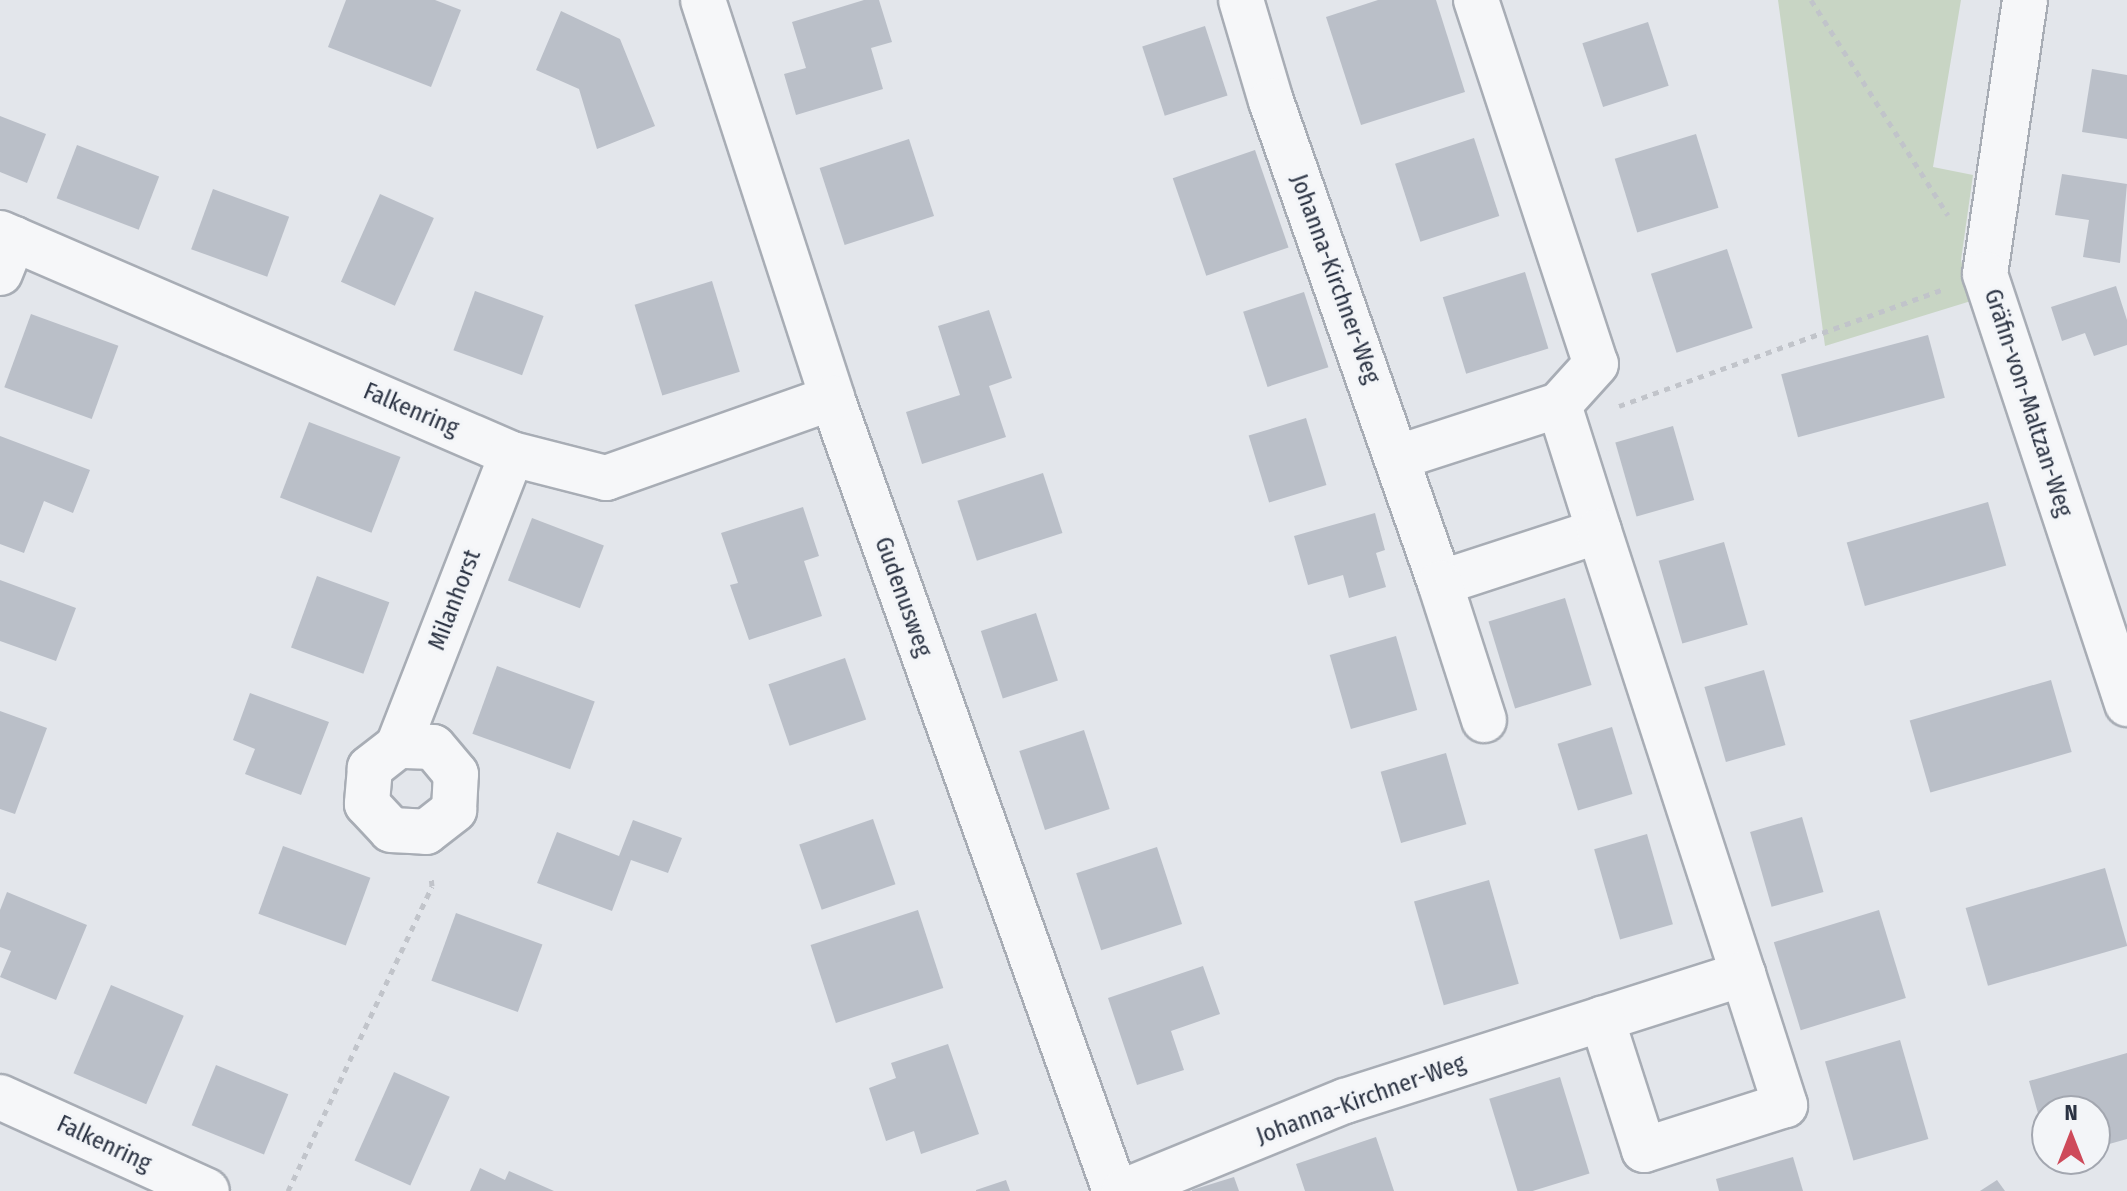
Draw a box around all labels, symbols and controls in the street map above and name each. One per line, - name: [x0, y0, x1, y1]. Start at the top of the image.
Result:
- street label: Johanna-Kirchner-Weg: [1284, 171, 1386, 387]
- street label: Gräfin-von-Maltzan-Weg: [1978, 285, 2078, 521]
- street label: Falkenring: [359, 377, 463, 443]
- street label: Gudenusweg: [868, 533, 938, 661]
- street label: Milanhorst: [423, 546, 487, 654]
- street label: Johanna-Kirchner-Weg: [1253, 1049, 1469, 1151]
- north arrow: [2031, 1095, 2111, 1175]
- text: N: [2064, 1099, 2078, 1126]
- street label: Falkenring: [52, 1110, 156, 1178]

